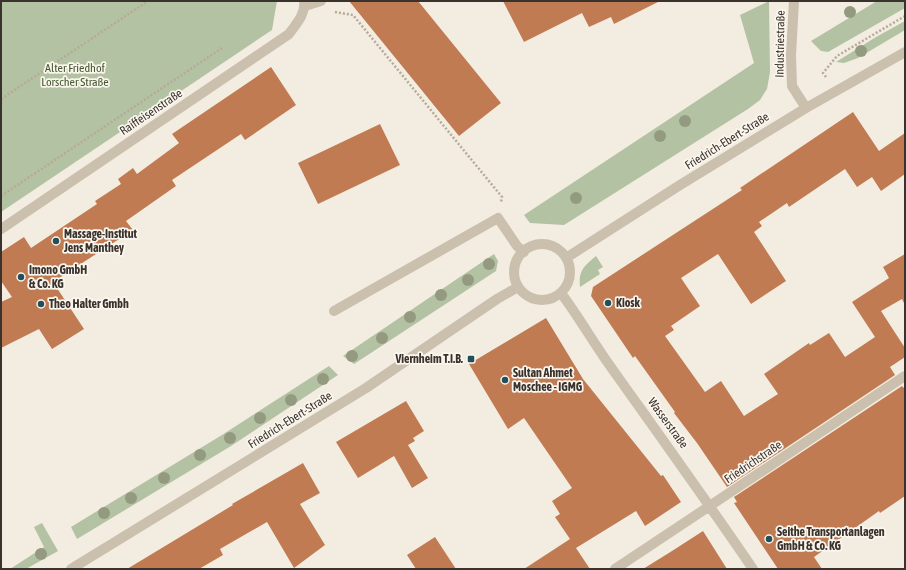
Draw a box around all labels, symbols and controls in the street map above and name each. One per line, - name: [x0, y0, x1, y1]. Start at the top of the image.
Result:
- street label: Industriestraße: [772, 10, 788, 78]
- park label: Alter Friedhof Lorscher Straße: [41, 61, 109, 89]
- street label: Raiffeisenstraße: [117, 86, 185, 138]
- street label: Friedrich-Ebert-Straße: [683, 110, 771, 172]
- place label: Massage-Institut Jens Manthey: [63, 227, 138, 255]
- marker: Massage-Institut Jens Manthey: [51, 236, 61, 246]
- place label: Imono GmbH & Co. KG: [29, 263, 87, 291]
- marker: Imono GmbH & Co. KG: [16, 272, 26, 282]
- place label: Kiosk: [616, 296, 641, 310]
- place label: Theo Halter Gmbh: [49, 297, 129, 311]
- marker: Kiosk: [603, 298, 613, 308]
- marker: Theo Halter Gmbh: [36, 299, 46, 309]
- place label: Viernheim T.I.B.: [394, 352, 463, 366]
- marker: Viernheim T.I.B.: [466, 354, 476, 364]
- place label: Sultan Ahmet Moschee - IGMG: [513, 366, 583, 394]
- marker: Sultan Ahmet Moschee - IGMG: [500, 375, 510, 385]
- street label: Friedrich-Ebert-Straße: [246, 389, 334, 451]
- street label: Wasserstraße: [645, 395, 691, 451]
- street label: Friedrichstraße: [722, 438, 784, 486]
- place label: Seithe Transportanlagen GmbH & Co. KG: [777, 525, 885, 553]
- marker: Seithe Transportanlagen GmbH & Co. KG: [764, 534, 774, 544]

